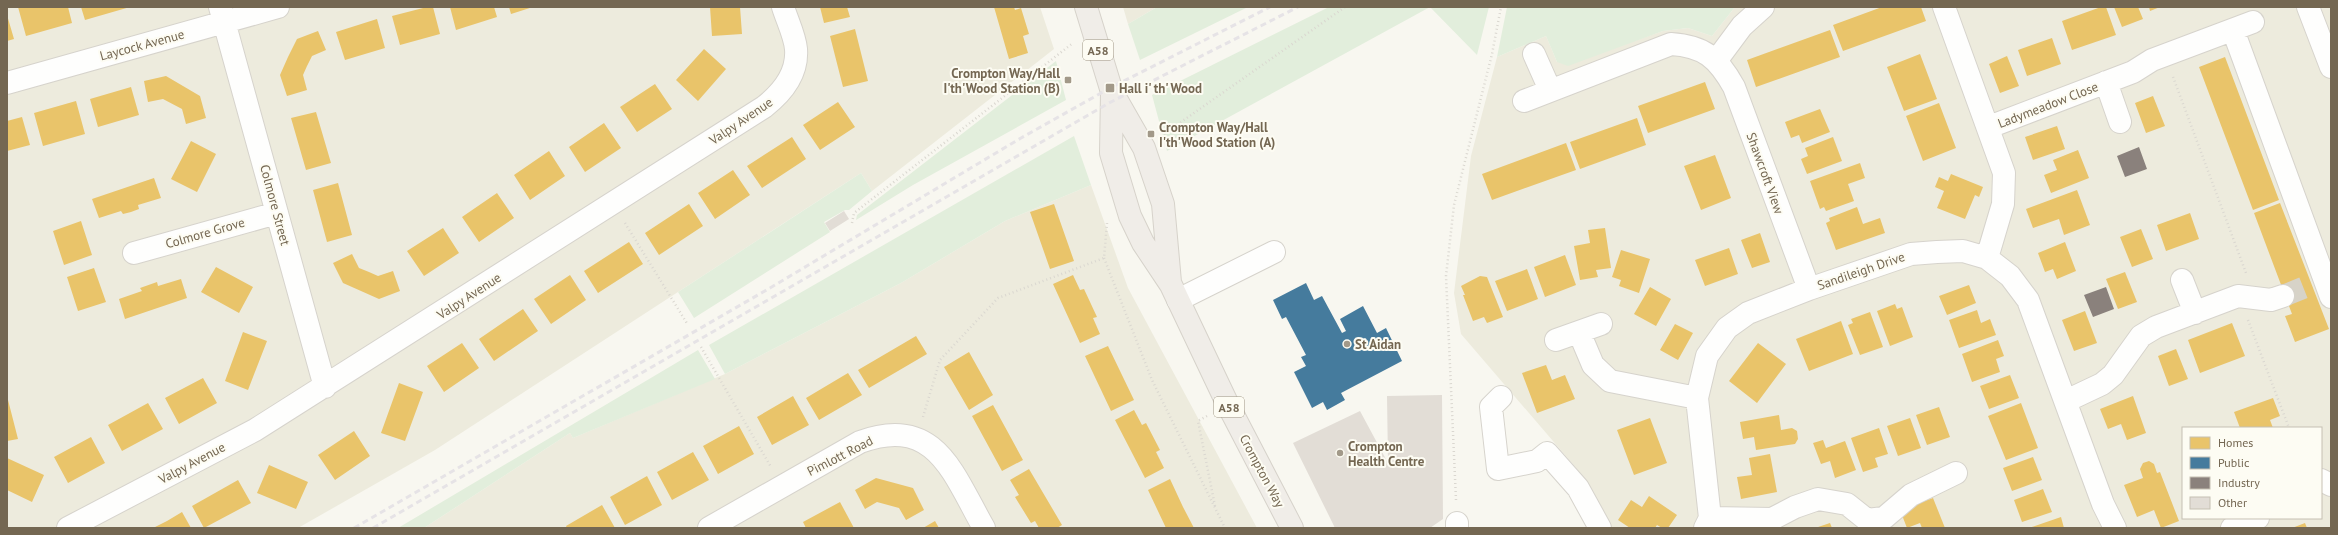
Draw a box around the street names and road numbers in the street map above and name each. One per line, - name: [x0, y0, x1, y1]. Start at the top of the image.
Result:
- street label: Laycock Avenue: [98, 26, 186, 64]
- road number: A58: [1083, 40, 1113, 60]
- street label: Ladymeadow Close: [1995, 78, 2101, 132]
- street label: Valpy Avenue: [705, 94, 776, 149]
- street label: Shawcroft View: [1742, 130, 1788, 216]
- street label: Colmore Street: [256, 163, 294, 248]
- street label: Colmore Grove: [163, 214, 247, 252]
- street label: Sandileigh Drive: [1815, 248, 1907, 294]
- street label: Valpy Avenue: [433, 269, 504, 324]
- road number: A58: [1214, 397, 1244, 417]
- street label: Crompton Way: [1236, 431, 1288, 511]
- street label: Pimlott Road: [804, 432, 876, 480]
- street label: Valpy Avenue: [155, 438, 228, 488]

